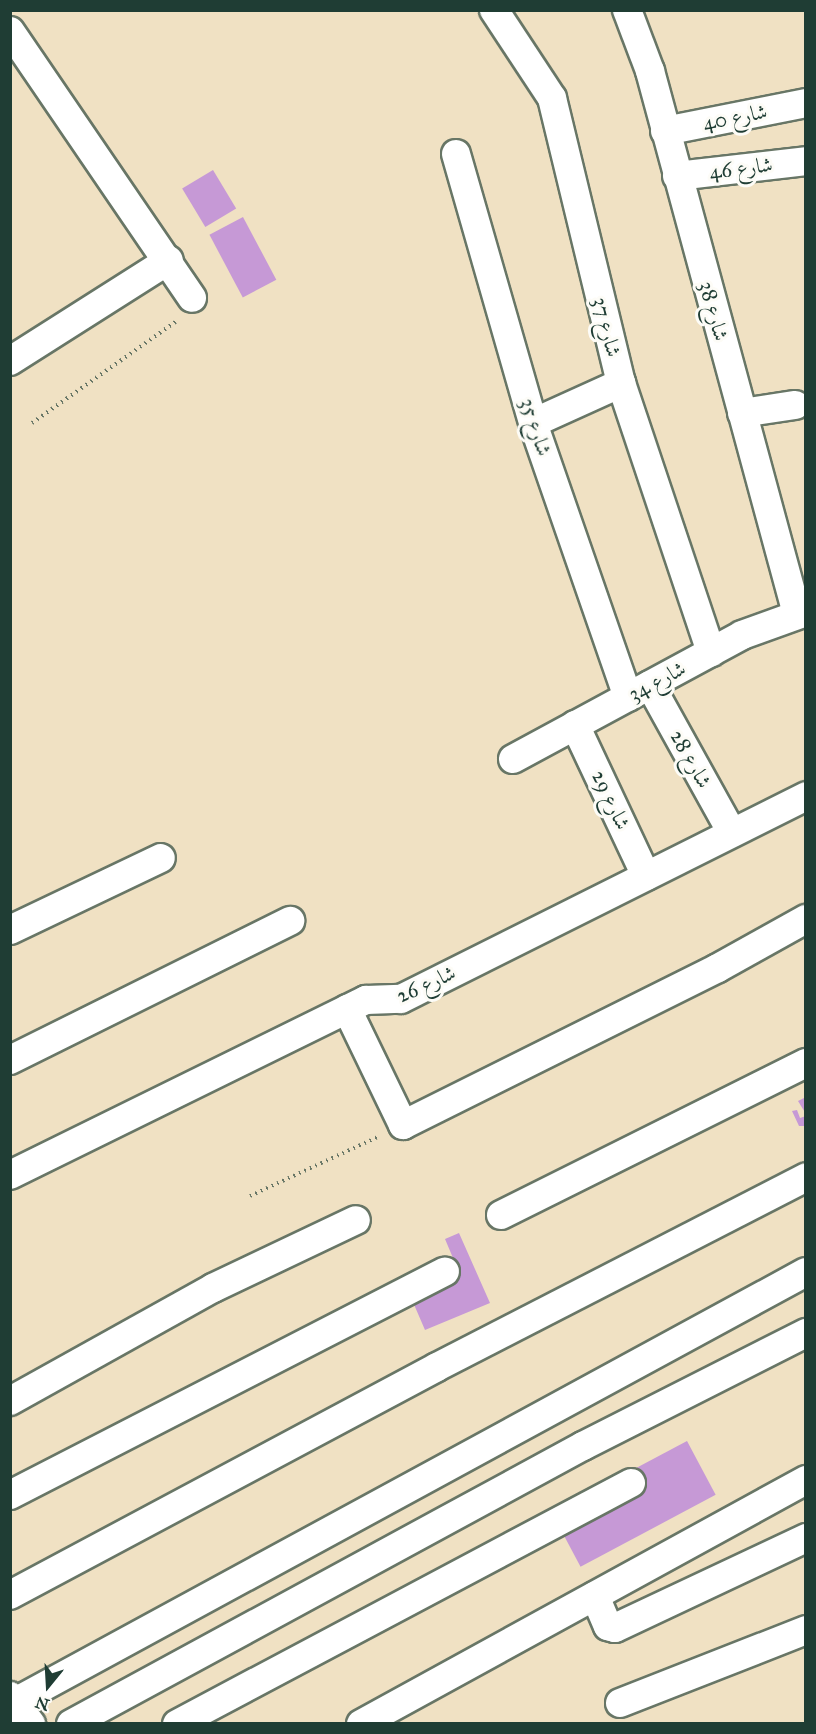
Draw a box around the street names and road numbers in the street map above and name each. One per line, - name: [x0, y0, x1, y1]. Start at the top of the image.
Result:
- street label: شارع 40: [701, 98, 769, 136]
- street label: شارع 46: [708, 152, 774, 184]
- street label: شارع 38: [694, 278, 734, 344]
- street label: شارع 37: [587, 295, 627, 359]
- street label: شارع 35: [515, 395, 557, 459]
- street label: شارع 34: [624, 656, 690, 706]
- street label: شارع 28: [665, 726, 717, 792]
- street label: شارع 29: [586, 766, 636, 834]
- street label: شارع 26: [393, 960, 459, 1008]

